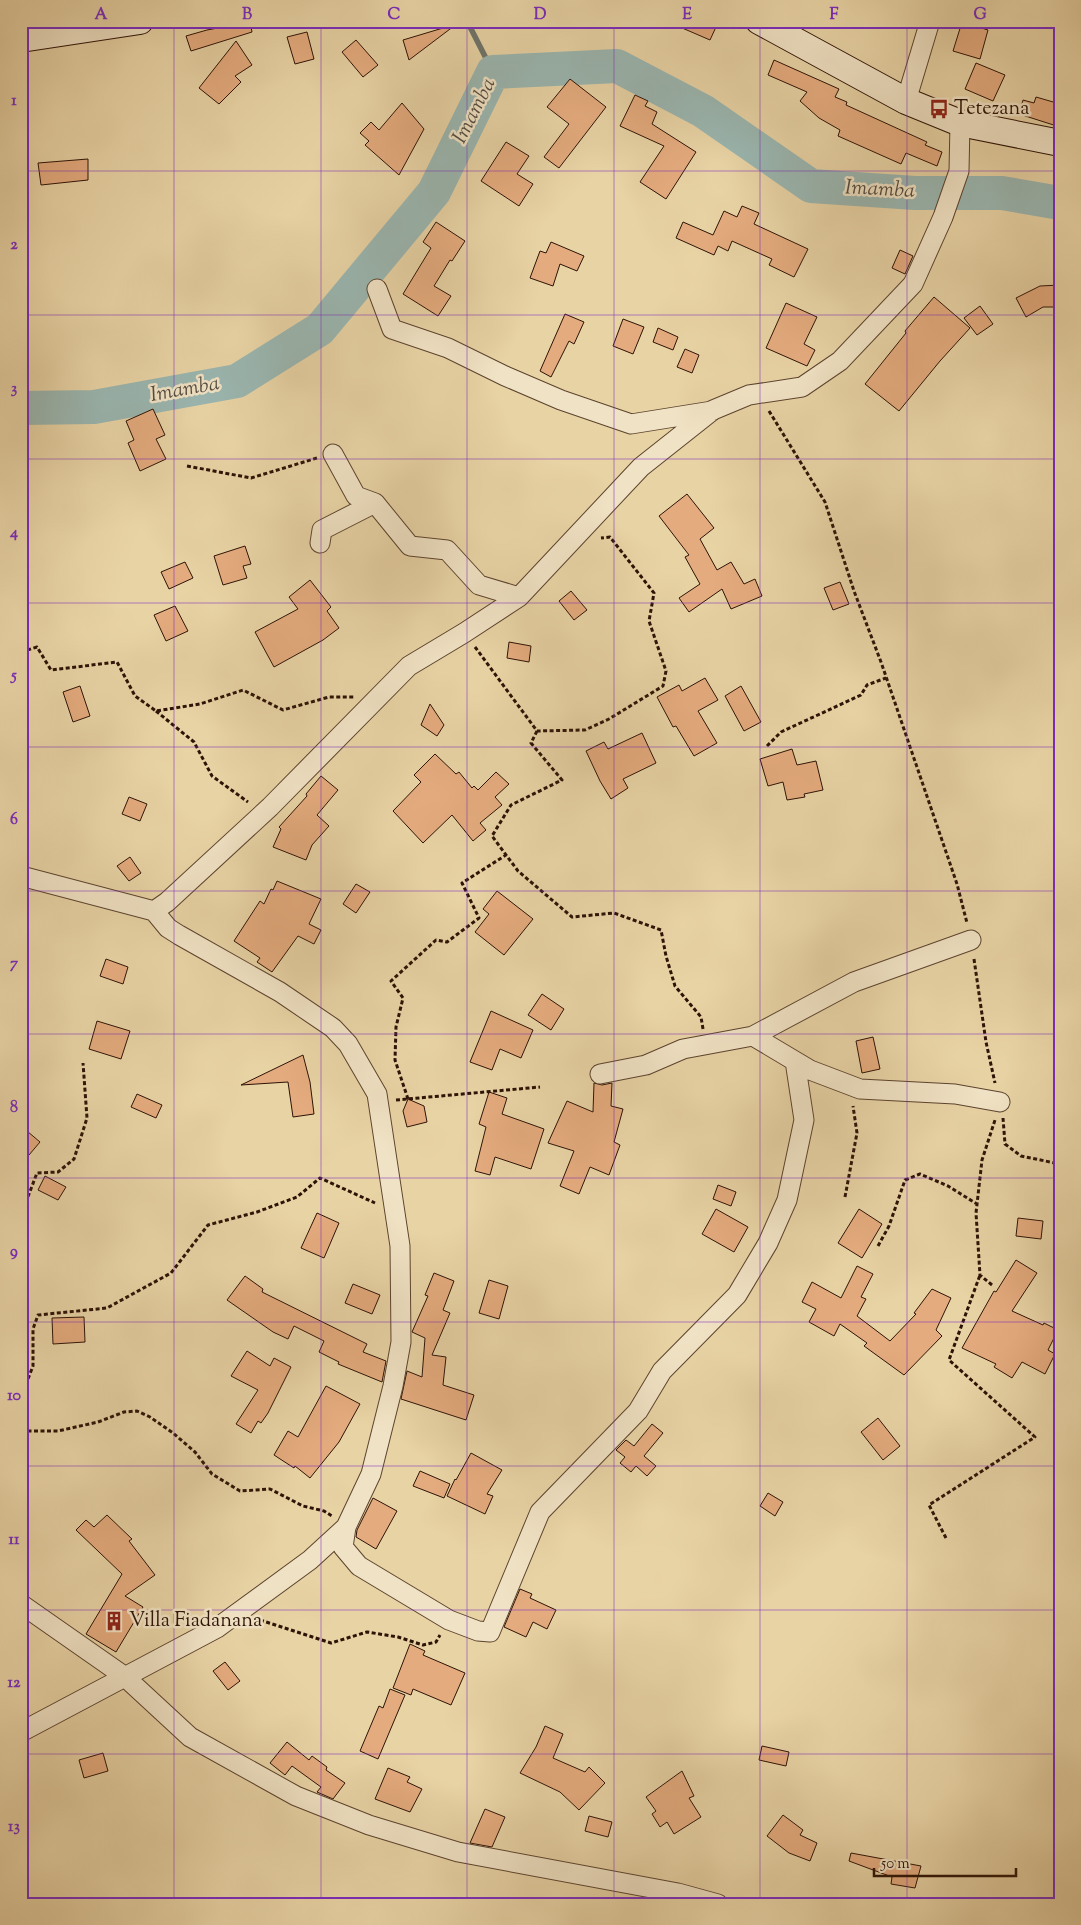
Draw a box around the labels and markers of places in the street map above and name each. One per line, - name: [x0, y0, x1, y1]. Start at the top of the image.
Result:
- place label: Tetezana: [954, 95, 1030, 124]
- bus stop icon: Tetezana: [928, 98, 950, 120]
- place label: Villa Fiadanana: [129, 1607, 262, 1636]
- building icon: Villa Fiadanana: [103, 1610, 125, 1632]

